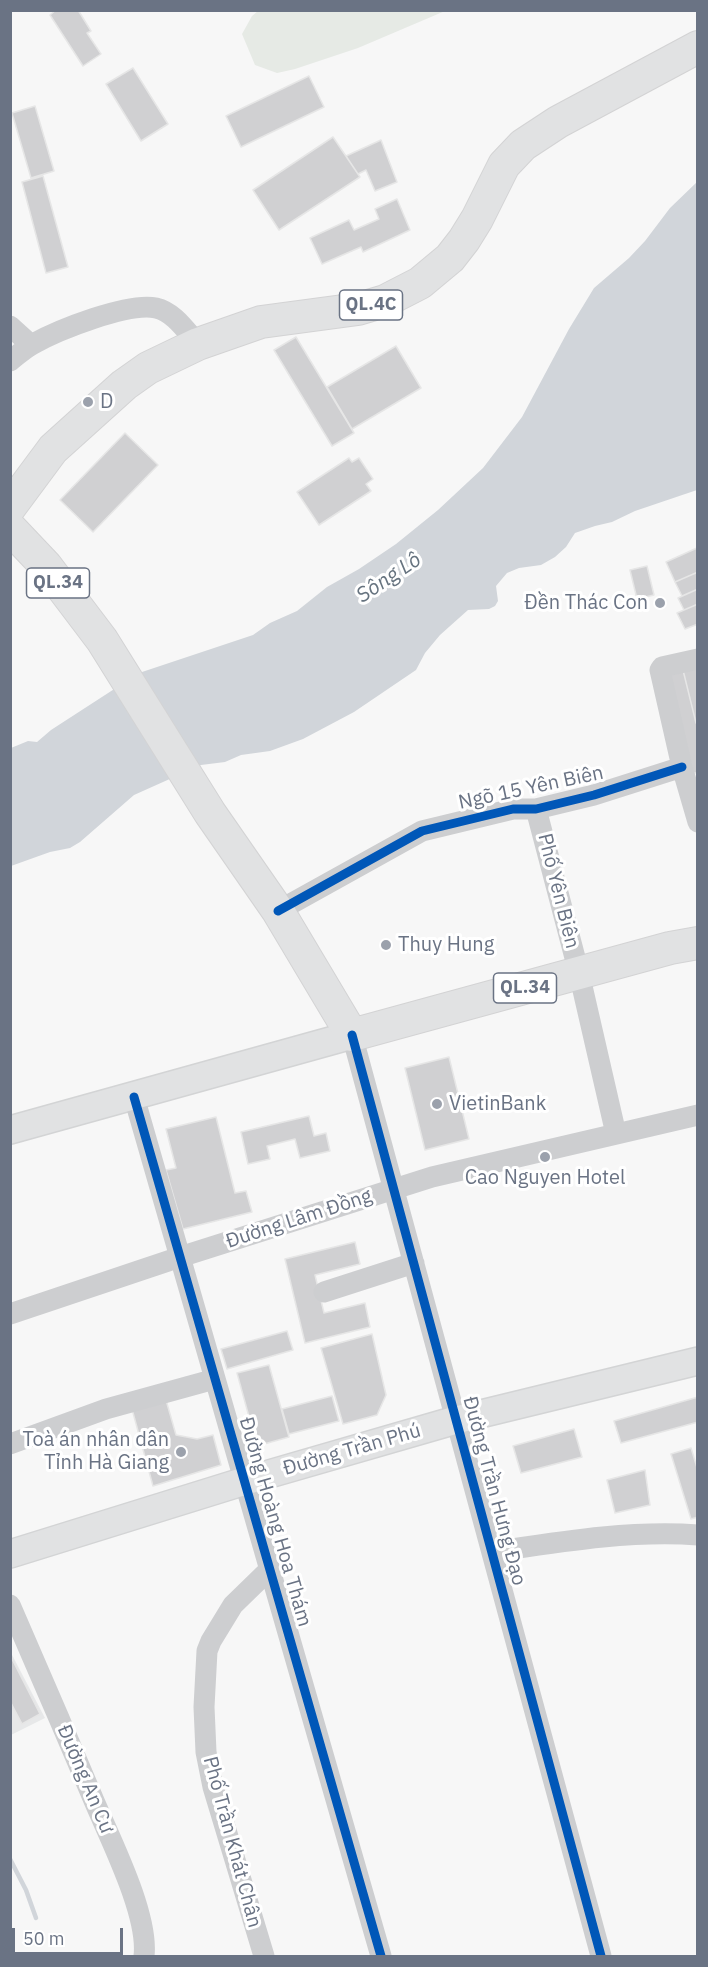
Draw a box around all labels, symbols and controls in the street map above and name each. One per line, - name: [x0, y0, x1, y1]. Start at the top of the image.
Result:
- road number: QL.4C: [340, 290, 403, 320]
- place label: D: [100, 390, 113, 414]
- marker: D: [81, 395, 95, 409]
- water label: Sông Lô: [352, 547, 426, 609]
- road number: QL.34: [26, 568, 90, 598]
- place label: Đền Thác Con: [524, 591, 648, 615]
- marker: Đền Thác Con: [653, 596, 667, 610]
- street label: Ngõ 15 Yên Biên: [456, 761, 606, 815]
- street label: Phố Yên Biên: [532, 831, 584, 951]
- place label: Thuy Hung: [398, 933, 494, 957]
- marker: Thuy Hung: [379, 938, 393, 952]
- road number: QL.34: [494, 973, 556, 1003]
- place label: VietinBank: [449, 1092, 546, 1116]
- marker: VietinBank: [430, 1097, 444, 1111]
- marker: Cao Nguyen Hotel: [538, 1150, 552, 1164]
- place label: Cao Nguyen Hotel: [465, 1166, 625, 1190]
- street label: Đường Lâm Đồng: [223, 1184, 375, 1254]
- street label: Đường Trần Hưng Đạo: [457, 1394, 531, 1588]
- street label: Đường Hoàng Hoa Thám: [234, 1414, 316, 1630]
- street label: Đường Trần Phú: [280, 1419, 424, 1481]
- place label: Toà án nhân dân Tỉnh Hà Giang: [22, 1428, 169, 1475]
- marker: Toà án nhân dân Tỉnh Hà Giang: [174, 1445, 188, 1459]
- street label: Đường An Cư: [51, 1721, 119, 1837]
- street label: Phố Trần Khát Chân: [198, 1754, 266, 1930]
- scale bar: [15, 1916, 126, 1954]
- text: 50 m: [23, 1927, 65, 1950]

